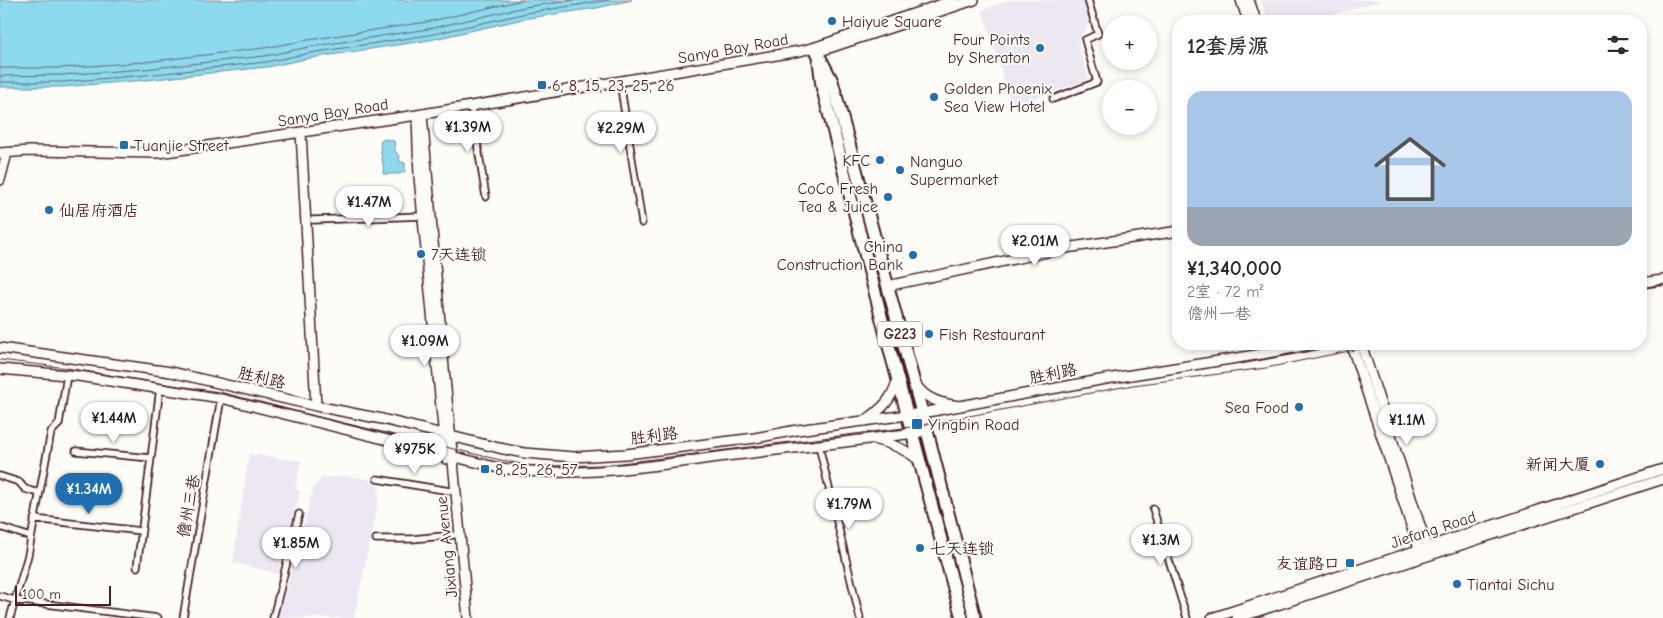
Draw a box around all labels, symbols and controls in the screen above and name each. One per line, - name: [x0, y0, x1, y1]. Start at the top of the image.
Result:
- place label: Haiyue Square: [842, 13, 942, 31]
- marker: Haiyue Square: [826, 15, 838, 27]
- map controls: [1102, 15, 1157, 135]
- button: +: [1102, 15, 1157, 70]
- street label: Sanya Bay Road: [677, 30, 790, 68]
- place label: Four Points by Sheraton: [948, 31, 1030, 67]
- icon: filters: [1604, 31, 1632, 59]
- text: 12套房源: [1187, 34, 1269, 58]
- marker: Four Points by Sheraton: [1034, 42, 1046, 54]
- place label: 6, 8, 15, 23, 25, 26: [552, 77, 674, 95]
- marker: 6, 8, 15, 23, 25, 26: [536, 79, 548, 91]
- place label: Golden Phoenix Sea View Hotel: [944, 80, 1053, 116]
- button: −: [1102, 80, 1157, 135]
- marker: Golden Phoenix Sea View Hotel: [928, 91, 940, 103]
- street label: Sanya Bay Road: [277, 95, 390, 131]
- pin: ¥1.39M: [427, 110, 509, 153]
- pin: ¥2.29M: [580, 112, 662, 154]
- text: ¥1.39M: [445, 118, 491, 136]
- text: ¥2.29M: [597, 119, 645, 137]
- icon: home: [1365, 124, 1455, 214]
- place label: Tuanjie Street: [134, 137, 229, 155]
- marker: Tuanjie Street: [118, 139, 130, 151]
- place label: KFC: [842, 152, 870, 170]
- place label: Nanguo Supermarket: [910, 153, 998, 189]
- marker: KFC: [874, 154, 886, 166]
- marker: Nanguo Supermarket: [894, 164, 906, 176]
- place label: CoCo Fresh Tea & Juice: [798, 180, 878, 216]
- pin: ¥1.47M: [328, 186, 410, 228]
- marker: CoCo Fresh Tea & Juice: [882, 191, 894, 203]
- text: ¥1.47M: [347, 193, 391, 211]
- place label: 仙居府酒店: [59, 202, 139, 220]
- marker: 仙居府酒店: [43, 204, 55, 216]
- pin: ¥2.01M: [994, 224, 1076, 267]
- text: ¥2.01M: [1011, 232, 1059, 250]
- place label: China Construction Bank: [777, 238, 903, 274]
- place label: 7天连锁: [431, 246, 487, 264]
- marker: 7天连锁: [415, 248, 427, 260]
- marker: China Construction Bank: [907, 249, 919, 261]
- text: ¥1,340,000: [1187, 256, 1282, 280]
- text: 2室 · 72 m²: [1187, 283, 1263, 301]
- text: 儋州一巷: [1187, 305, 1251, 323]
- road number: G223: [878, 322, 922, 346]
- pin: ¥1.09M: [384, 324, 466, 367]
- place label: Fish Restaurant: [939, 326, 1045, 344]
- marker: Fish Restaurant: [923, 328, 935, 340]
- text: ¥1.09M: [401, 332, 449, 350]
- street label: 胜利路: [1028, 361, 1078, 387]
- street label: 胜利路: [236, 364, 287, 392]
- place label: Sea Food: [1225, 399, 1289, 417]
- marker: Sea Food: [1293, 401, 1305, 413]
- pin: ¥1.44M: [73, 402, 155, 444]
- pin: ¥1.1M: [1372, 404, 1442, 446]
- text: ¥1.44M: [92, 409, 136, 427]
- text: ¥1.1M: [1389, 411, 1425, 429]
- place label: Yingbin Road: [928, 416, 1019, 434]
- marker: Yingbin Road: [910, 417, 924, 431]
- street label: 胜利路: [629, 424, 679, 448]
- pin: ¥975K: [380, 432, 450, 475]
- text: ¥975K: [395, 440, 435, 458]
- place label: 新闻大厦: [1526, 456, 1590, 474]
- marker: 新闻大厦: [1594, 458, 1606, 470]
- place label: 8, 25, 26, 57: [495, 461, 578, 479]
- marker: 8, 25, 26, 57: [479, 463, 491, 475]
- pin: ¥1.34M: [48, 472, 130, 515]
- street label: 儋州三巷: [175, 473, 203, 539]
- text: ¥1.34M: [66, 480, 112, 498]
- pin: ¥1.79M: [808, 488, 890, 530]
- street label: Jixiang Avenue: [433, 495, 461, 598]
- text: ¥1.79M: [826, 495, 872, 513]
- street label: Jiefang Road: [1388, 508, 1478, 552]
- pin: ¥1.3M: [1126, 524, 1196, 566]
- pin: ¥1.85M: [255, 526, 337, 569]
- text: ¥1.3M: [1142, 531, 1180, 549]
- text: ¥1.85M: [273, 534, 319, 552]
- place label: 七天连锁: [930, 540, 994, 558]
- marker: 七天连锁: [914, 542, 926, 554]
- place label: 友谊路口: [1276, 555, 1340, 573]
- marker: 友谊路口: [1344, 557, 1356, 569]
- place label: Tiantai Sichu: [1467, 576, 1554, 594]
- marker: Tiantai Sichu: [1451, 578, 1463, 590]
- scale bar: [15, 583, 111, 606]
- text: 100 m: [22, 586, 61, 603]

